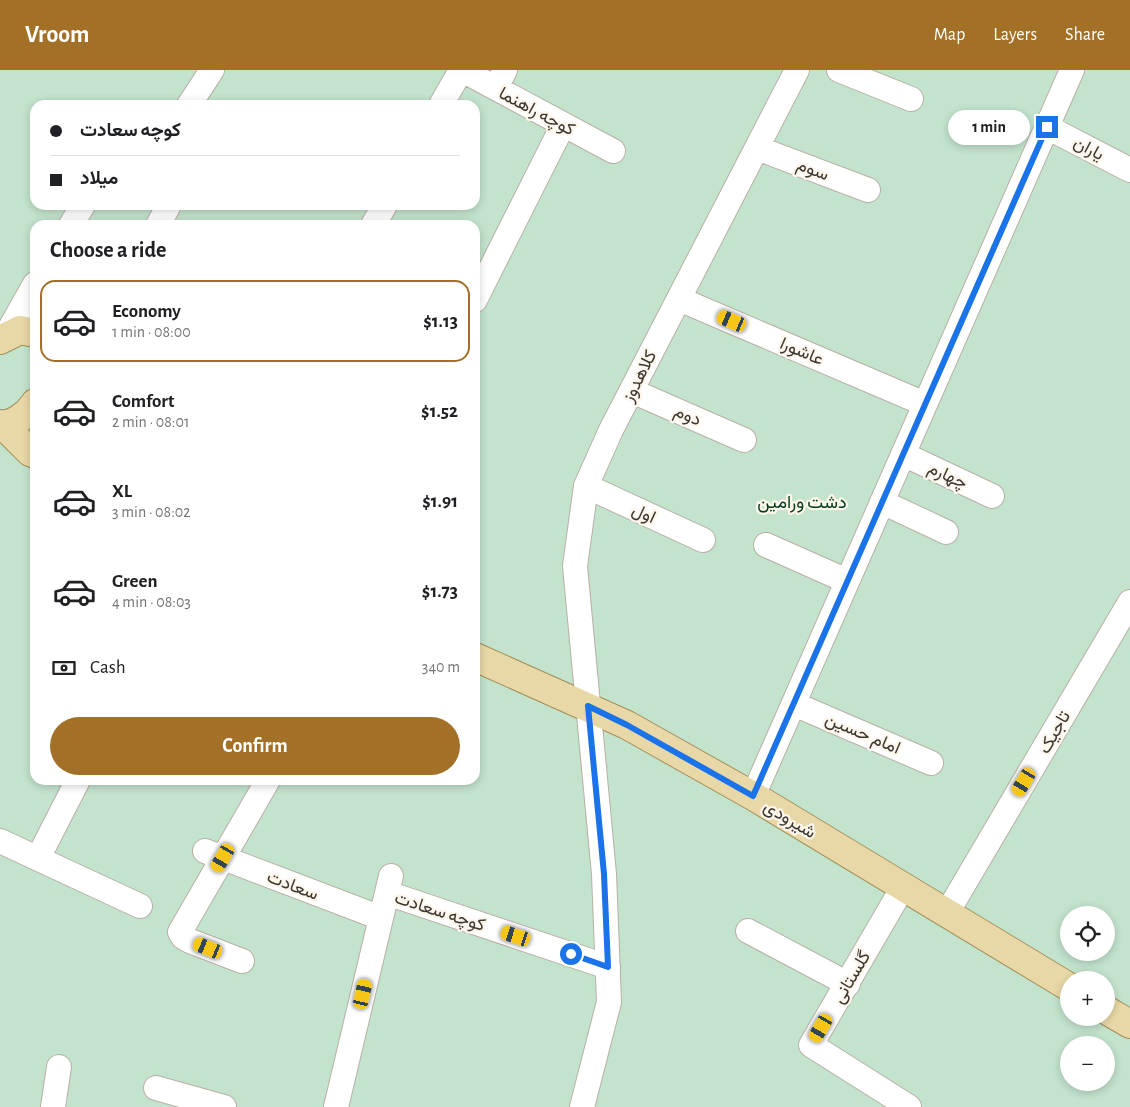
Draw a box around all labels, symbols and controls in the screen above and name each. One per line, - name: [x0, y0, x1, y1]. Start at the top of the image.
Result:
- text: Vroom: [25, 23, 89, 47]
- text: Map: [934, 26, 965, 44]
- text: Layers: [993, 26, 1037, 44]
- text: Share: [1065, 26, 1105, 44]
- street label: کوچه راهنما: [495, 84, 577, 141]
- callout: 1 min: [947, 110, 1030, 144]
- route end: [1036, 116, 1058, 138]
- text: 1 min: [972, 119, 1006, 135]
- text: کوچه سعادت: [80, 121, 181, 140]
- street label: یاران: [1070, 134, 1107, 165]
- street label: سوم: [793, 156, 831, 186]
- text: میلاد: [80, 169, 118, 188]
- text: Choose a ride: [50, 239, 166, 261]
- icon: car: [52, 299, 97, 344]
- text: Economy: [112, 302, 181, 321]
- car: [715, 308, 748, 334]
- text: $1.13: [423, 312, 458, 331]
- text: 1 min · 08:00: [112, 324, 191, 340]
- street label: عاشورا: [777, 335, 826, 370]
- street label: کلاهدوز: [619, 348, 661, 406]
- icon: car: [52, 389, 97, 434]
- text: Comfort: [112, 392, 174, 411]
- text: $1.52: [421, 402, 458, 421]
- street label: دوم: [671, 402, 704, 432]
- text: 2 min · 08:01: [112, 414, 189, 430]
- street label: چهارم: [924, 459, 970, 495]
- icon: car: [52, 479, 97, 524]
- text: XL: [112, 482, 132, 501]
- text: $1.91: [422, 492, 458, 511]
- park label: دشت ورامین: [757, 494, 847, 513]
- street label: اول: [629, 501, 658, 528]
- text: 3 min · 08:02: [112, 504, 191, 520]
- icon: car: [52, 569, 97, 614]
- text: Green: [112, 572, 158, 591]
- text: $1.73: [422, 582, 458, 601]
- text: 4 min · 08:03: [112, 594, 191, 610]
- icon: cash: [50, 654, 78, 682]
- text: Cash: [90, 658, 126, 677]
- text: 340 m: [422, 659, 460, 675]
- street label: تاجیک: [1036, 708, 1074, 757]
- street label: امام حسین: [822, 710, 903, 760]
- button: Confirm: [50, 717, 460, 775]
- car: [1009, 765, 1038, 799]
- street label: شیرودی: [760, 797, 819, 843]
- car: [209, 841, 236, 875]
- street label: سعادت: [264, 868, 321, 904]
- street label: کوچه سعادت: [392, 889, 487, 937]
- map controls: [1060, 906, 1115, 1091]
- button: locate: [1060, 906, 1115, 961]
- car: [499, 924, 532, 948]
- car: [191, 935, 224, 961]
- route start: [560, 943, 582, 965]
- street label: گلستانی: [829, 948, 875, 1007]
- button: +: [1060, 971, 1115, 1026]
- car: [352, 978, 373, 1010]
- car: [807, 1011, 834, 1045]
- button: −: [1060, 1036, 1115, 1091]

